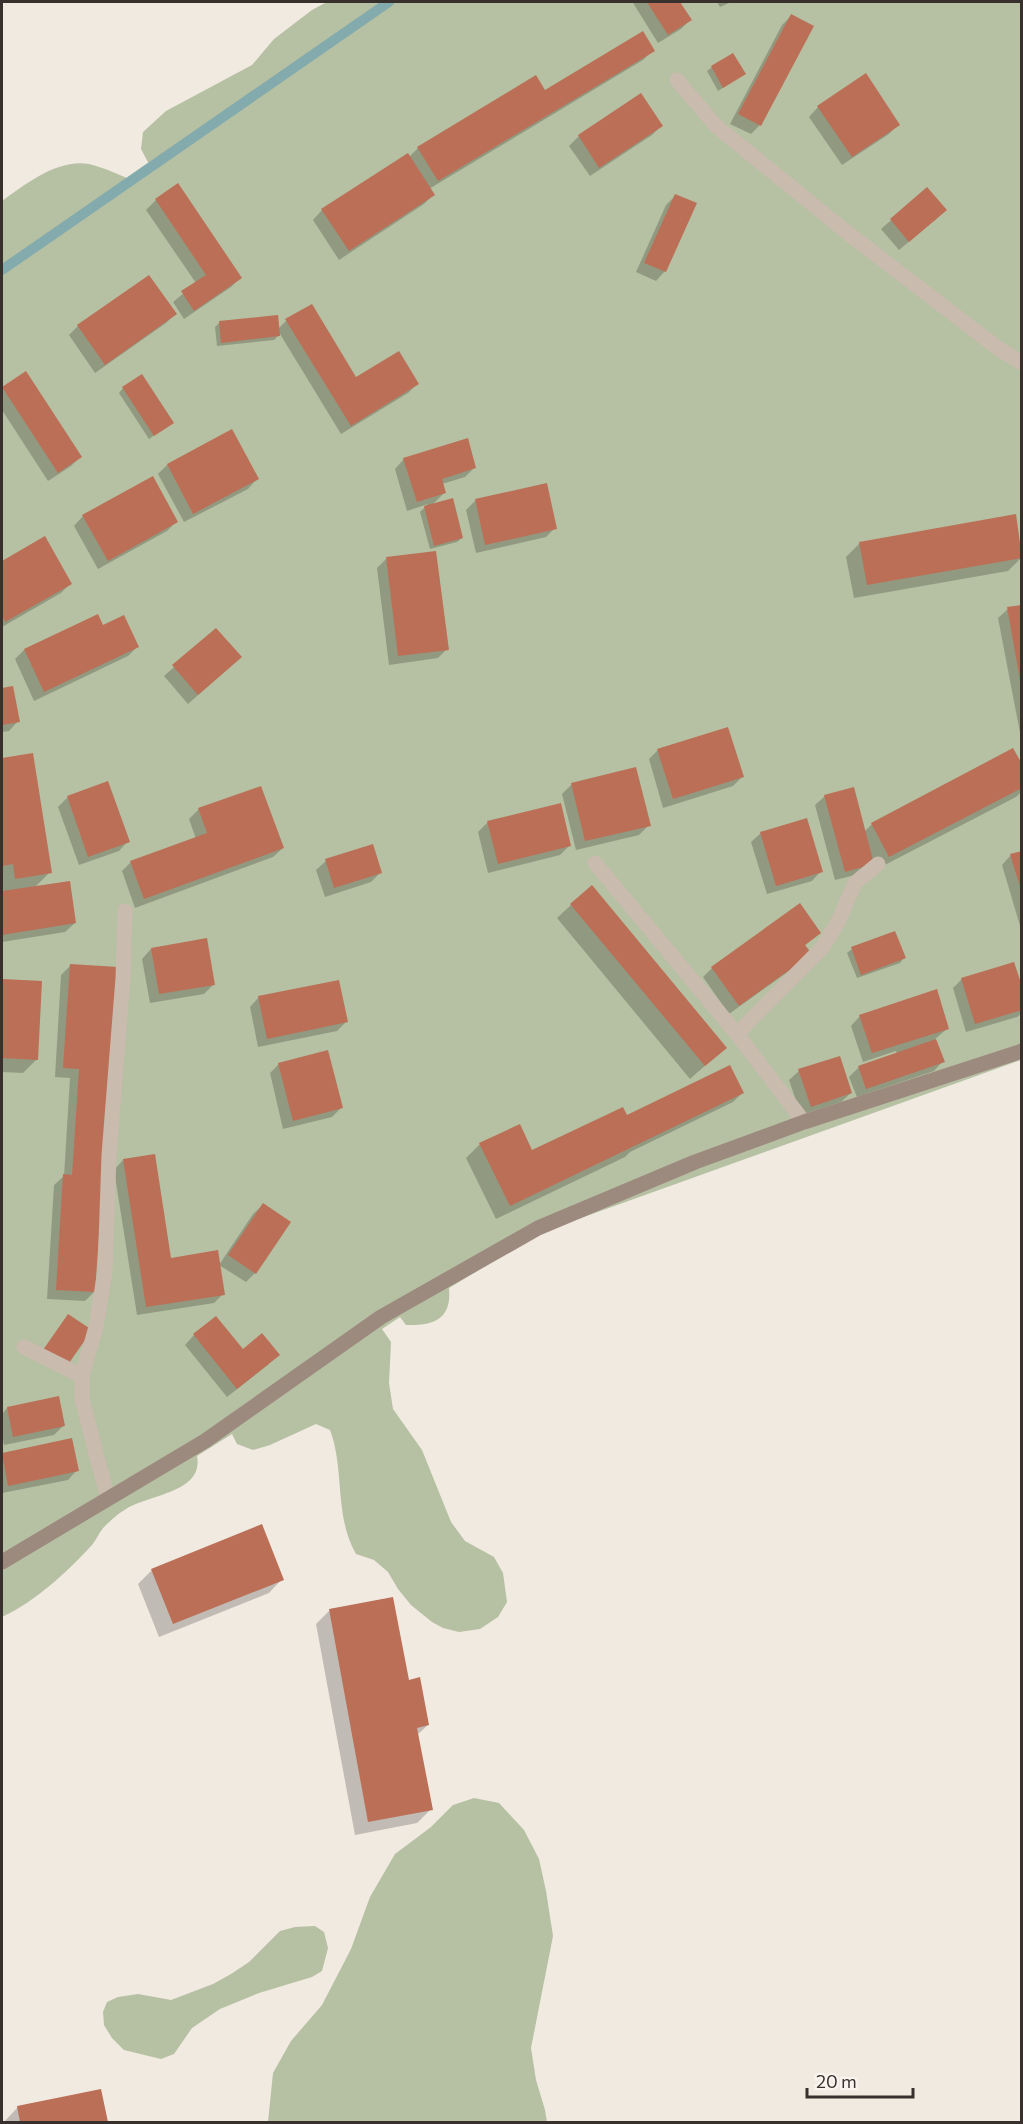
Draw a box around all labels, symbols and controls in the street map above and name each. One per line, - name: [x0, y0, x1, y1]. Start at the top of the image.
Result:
- scale bar: [807, 2061, 914, 2099]
- text: 20 m: [816, 2070, 857, 2092]

